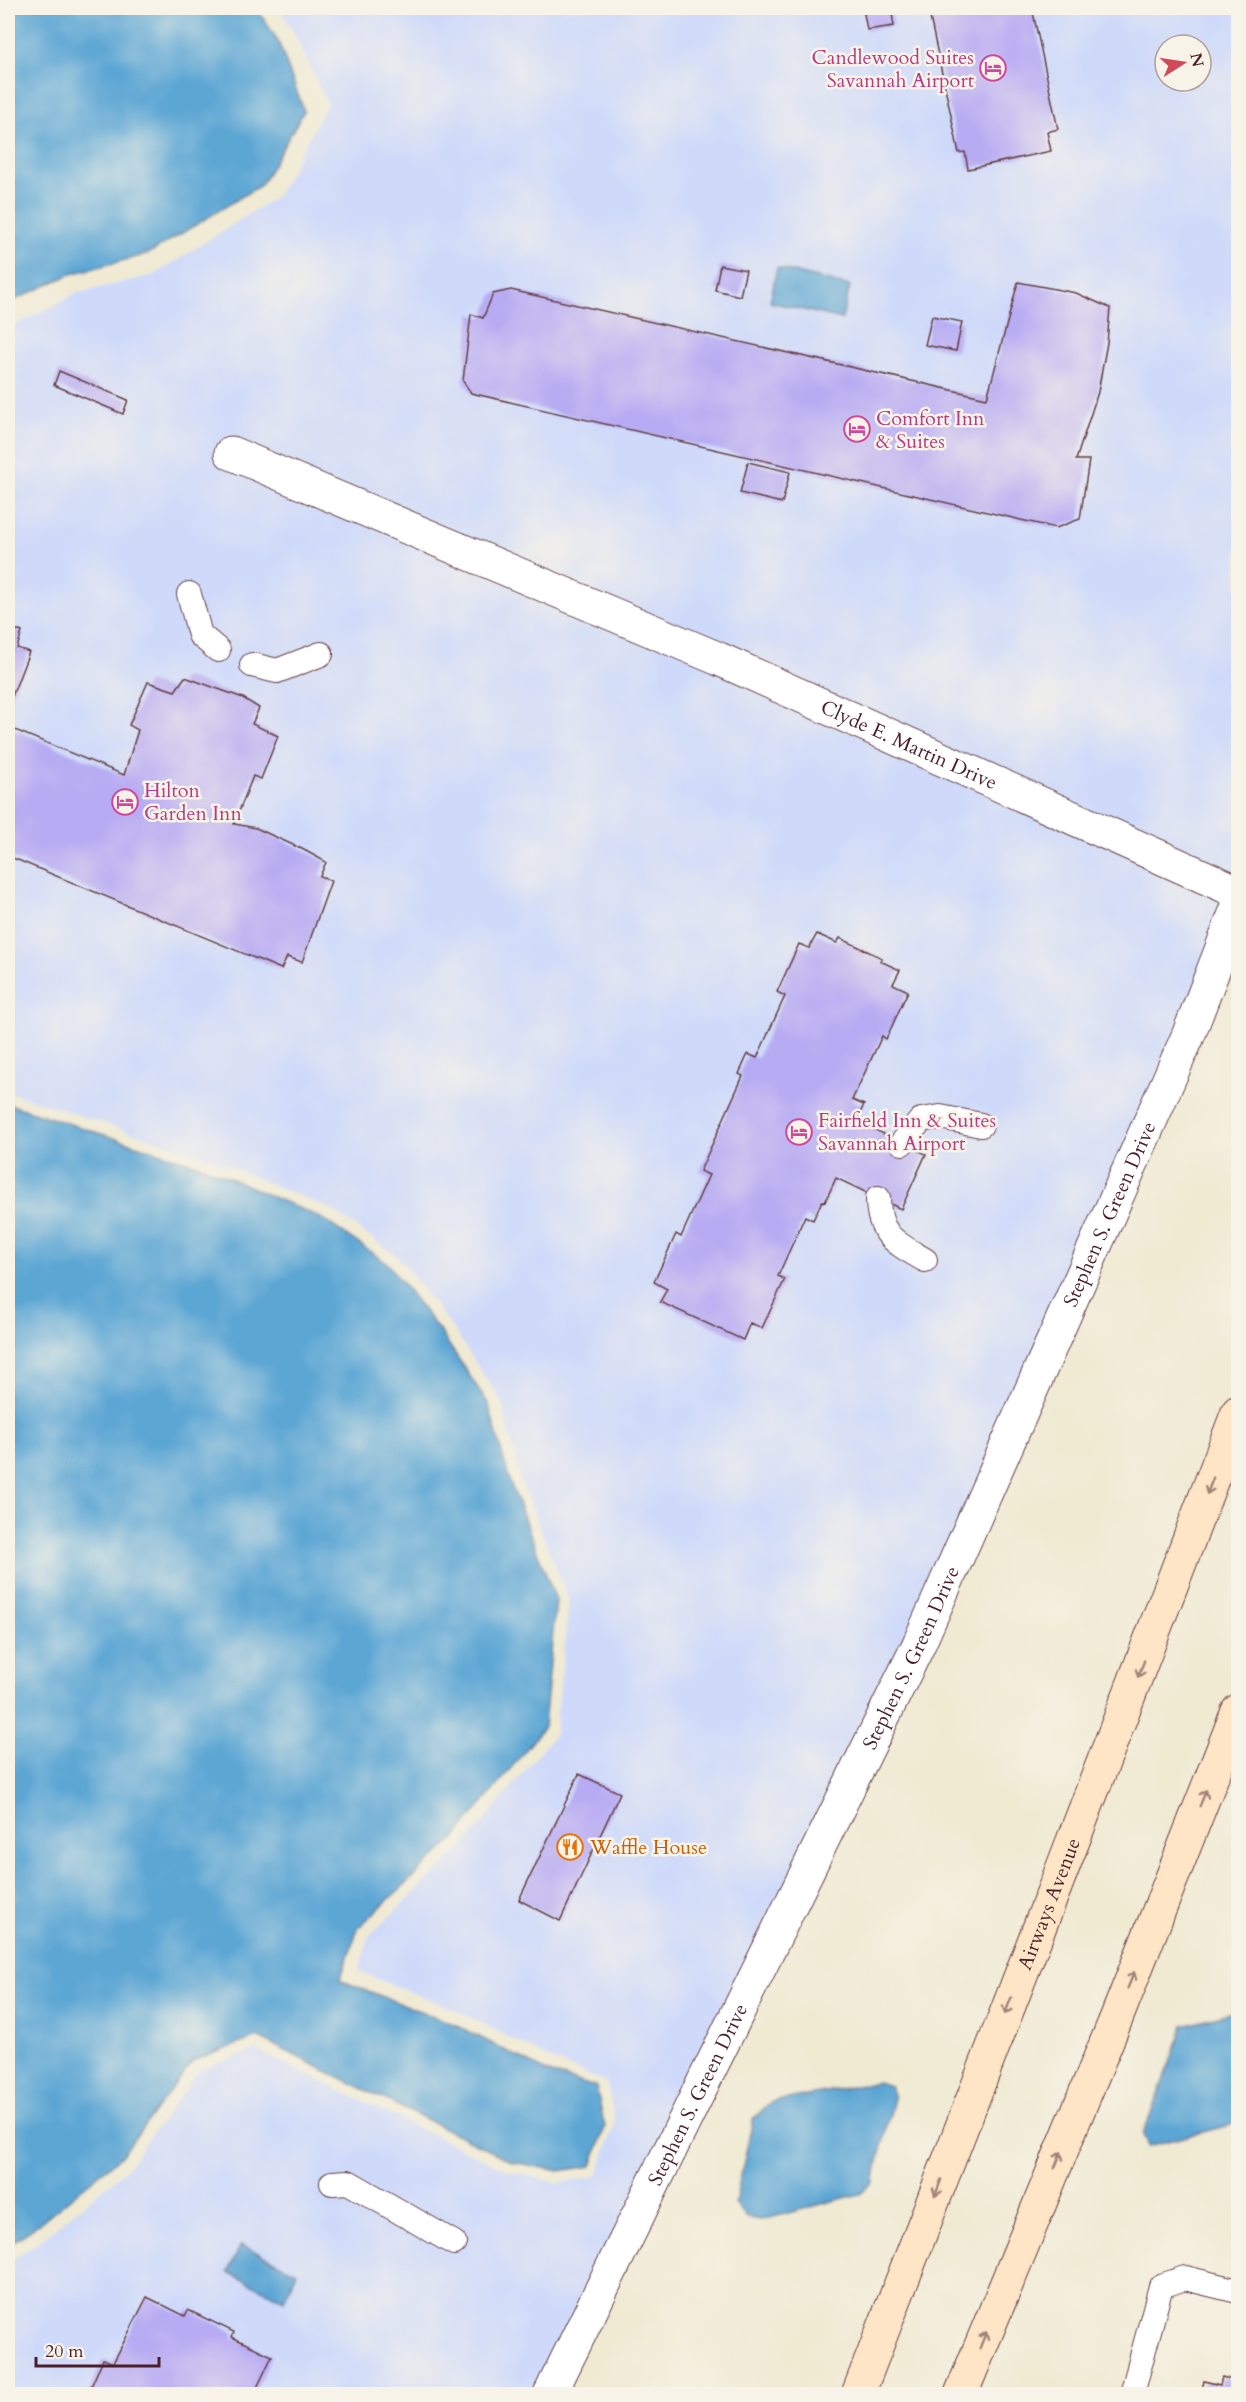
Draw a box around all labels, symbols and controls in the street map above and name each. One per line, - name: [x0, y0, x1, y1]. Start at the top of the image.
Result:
- north arrow: [1153, 33, 1213, 93]
- place label: Candlewood Suites Savannah Airport: [812, 44, 975, 94]
- text: N: [1184, 51, 1209, 69]
- hotel icon: Candlewood Suites Savannah Airport: [978, 53, 1008, 83]
- place label: Comfort Inn & Suites: [876, 405, 985, 455]
- hotel icon: Comfort Inn & Suites: [842, 414, 872, 444]
- street label: Clyde E. Martin Drive: [816, 693, 1002, 796]
- place label: Hilton Garden Inn: [144, 777, 242, 827]
- hotel icon: Hilton Garden Inn: [110, 787, 140, 817]
- place label: Fairfield Inn & Suites Savannah Airport: [818, 1107, 996, 1157]
- hotel icon: Fairfield Inn & Suites Savannah Airport: [784, 1117, 814, 1147]
- street label: Stephen S. Green Drive: [1056, 1117, 1162, 1311]
- one-way arrow: [1204, 1476, 1215, 1495]
- street label: Stephen S. Green Drive: [856, 1562, 965, 1754]
- one-way arrow: [1135, 1659, 1146, 1677]
- one-way arrow: [1198, 1790, 1209, 1808]
- restaurant icon: Waffle House: [555, 1832, 585, 1862]
- place label: Waffle House: [589, 1834, 707, 1861]
- street label: Airways Avenue: [1011, 1834, 1086, 1974]
- one-way arrow: [1127, 1971, 1138, 1989]
- one-way arrow: [1002, 1996, 1013, 2015]
- street label: Stephen S. Green Drive: [641, 1999, 754, 2190]
- one-way arrow: [1053, 2151, 1064, 2170]
- one-way arrow: [931, 2178, 942, 2197]
- scale bar: [36, 2330, 159, 2368]
- one-way arrow: [978, 2332, 989, 2350]
- text: 20 m: [45, 2339, 84, 2364]

